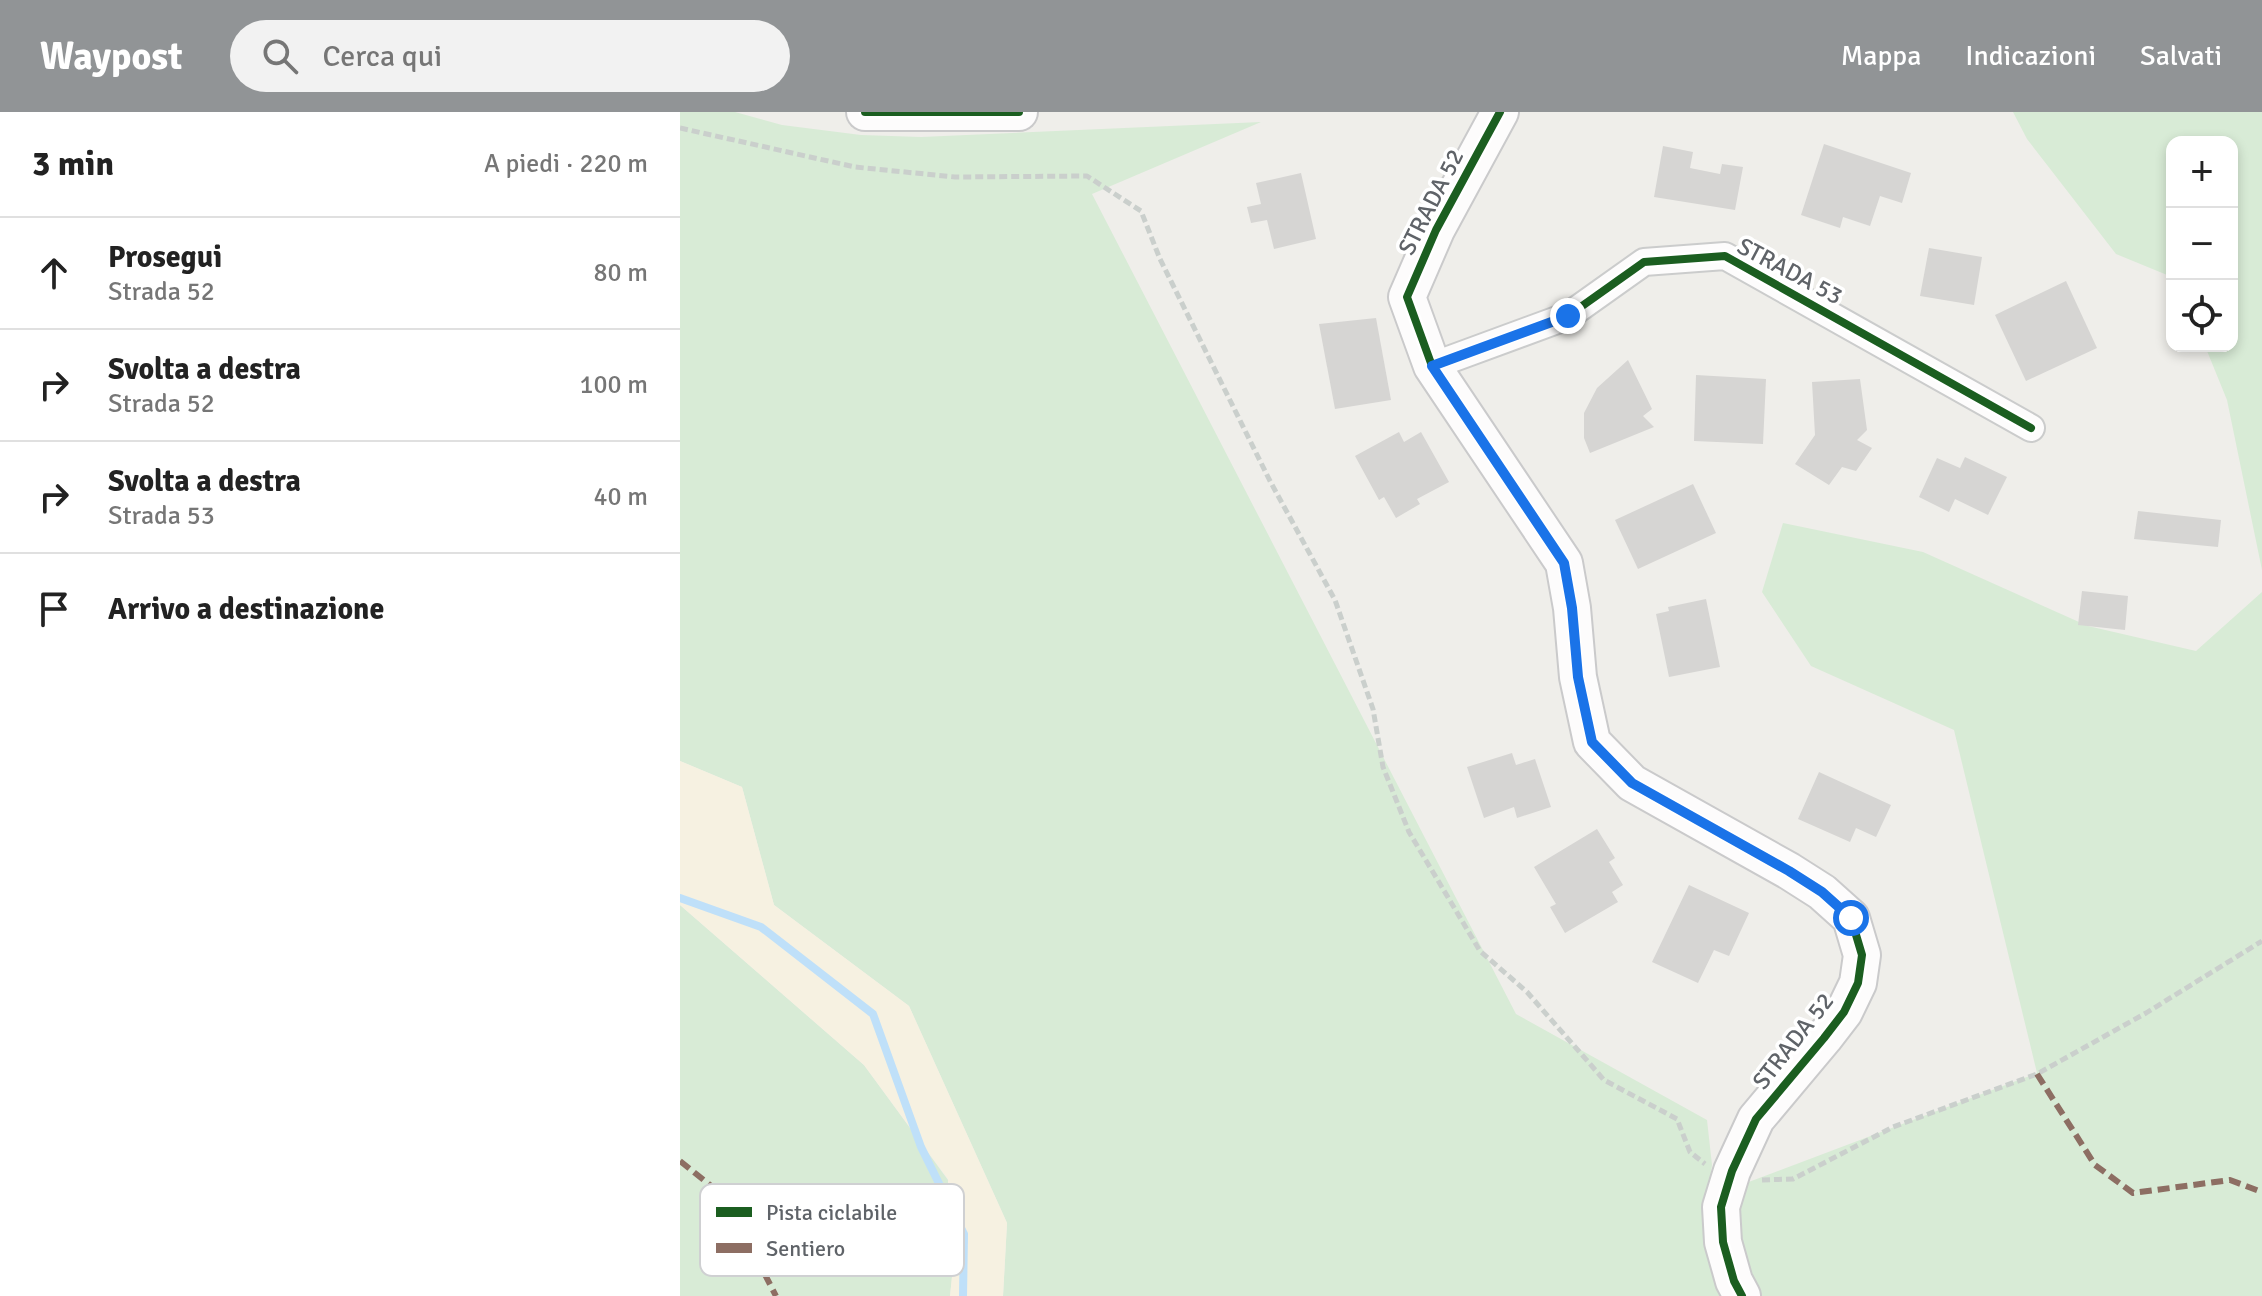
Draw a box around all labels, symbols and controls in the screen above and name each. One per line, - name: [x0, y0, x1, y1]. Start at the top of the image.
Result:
- search box: [230, 20, 790, 92]
- text: Waypost: [40, 33, 182, 80]
- icon: search: [258, 34, 302, 78]
- text: Cerca qui: [322, 38, 442, 75]
- text: Mappa: [1841, 39, 1921, 73]
- text: Indicazioni: [1965, 39, 2096, 73]
- text: Salvati: [2140, 39, 2222, 73]
- map controls: [2166, 136, 2238, 352]
- button: +: [2166, 136, 2238, 208]
- text: 3 min: [32, 143, 114, 185]
- street label: STRADA 52: [1392, 144, 1470, 260]
- text: A piedi · 220 m: [484, 148, 648, 180]
- button: −: [2166, 208, 2238, 280]
- street label: STRADA 53: [1732, 231, 1848, 311]
- text: Prosegui: [108, 239, 222, 276]
- icon: ahead: [32, 251, 76, 295]
- text: 80 m: [593, 257, 648, 289]
- text: Strada 52: [108, 276, 215, 308]
- button: locate: [2166, 280, 2238, 352]
- route end: [1550, 298, 1586, 334]
- text: Svolta a destra: [108, 351, 301, 388]
- icon: right: [32, 363, 76, 407]
- text: 100 m: [579, 369, 648, 401]
- text: Strada 52: [108, 388, 215, 420]
- text: Svolta a destra: [108, 463, 301, 500]
- icon: right: [32, 475, 76, 519]
- text: 40 m: [593, 481, 648, 513]
- text: Strada 53: [108, 500, 215, 532]
- icon: arrive: [32, 587, 76, 631]
- text: Arrivo a destinazione: [108, 591, 384, 628]
- route start: [1833, 900, 1869, 936]
- street label: STRADA 52: [1746, 987, 1840, 1095]
- legend: [700, 1184, 964, 1276]
- text: Pista ciclabile: [766, 1199, 897, 1226]
- text: Sentiero: [766, 1235, 845, 1262]

